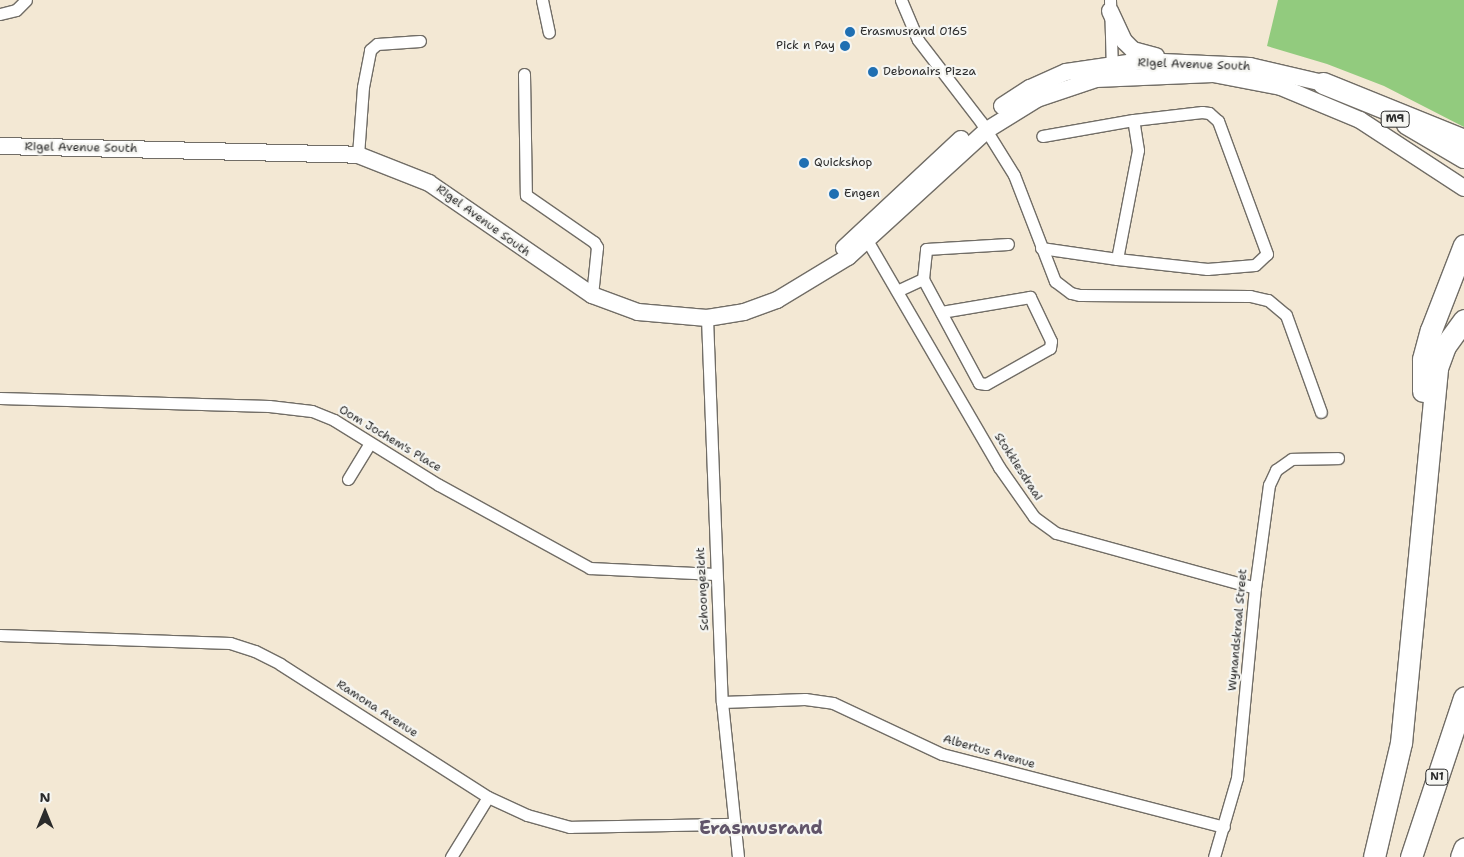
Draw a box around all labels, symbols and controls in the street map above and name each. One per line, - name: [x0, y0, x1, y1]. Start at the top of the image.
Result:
- place label: Erasmusrand 0165: [860, 25, 967, 39]
- marker: Erasmusrand 0165: [844, 26, 856, 38]
- place label: Pick n Pay: [776, 39, 835, 53]
- marker: Pick n Pay: [839, 40, 851, 52]
- street label: Rigel Avenue South: [1137, 56, 1251, 74]
- place label: Debonairs Pizza: [883, 65, 976, 79]
- marker: Debonairs Pizza: [867, 66, 879, 78]
- road number: M9: [1380, 110, 1410, 128]
- street label: Rigel Avenue South: [24, 140, 138, 156]
- place label: Quickshop: [814, 156, 872, 170]
- marker: Quickshop: [798, 157, 810, 169]
- street label: Rigel Avenue South: [433, 182, 533, 260]
- place label: Engen: [844, 187, 880, 201]
- marker: Engen: [828, 188, 840, 200]
- street label: Oom Jochem's Place: [336, 403, 444, 475]
- street label: Stokkiesdraai: [991, 430, 1045, 504]
- street label: Schoongezicht: [694, 547, 712, 631]
- street label: Wynandskraal Street: [1225, 568, 1251, 692]
- street label: Ramona Avenue: [334, 677, 420, 741]
- street label: Albertus Avenue: [941, 732, 1037, 772]
- road number: N1: [1424, 769, 1450, 786]
- north arrow: [20, 787, 70, 837]
- text: N: [39, 788, 51, 806]
- district label: Erasmusrand: [699, 817, 823, 839]

